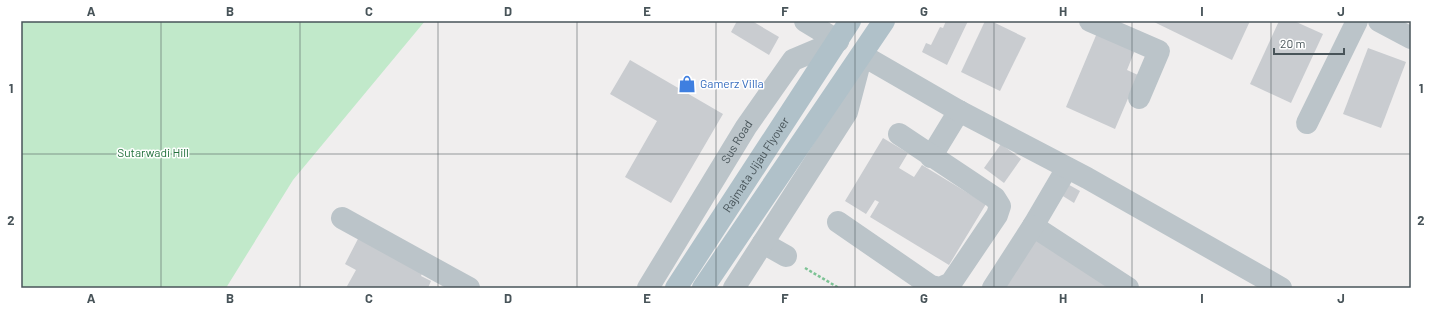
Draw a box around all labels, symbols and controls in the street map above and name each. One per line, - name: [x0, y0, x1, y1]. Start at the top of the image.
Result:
- text: A: [87, 3, 96, 19]
- text: B: [226, 3, 234, 19]
- text: C: [365, 3, 373, 19]
- text: D: [504, 3, 512, 19]
- text: E: [643, 3, 651, 19]
- text: F: [781, 3, 789, 19]
- text: G: [920, 3, 928, 19]
- text: H: [1059, 3, 1067, 19]
- text: I: [1200, 3, 1204, 19]
- text: J: [1337, 3, 1345, 19]
- scale bar: [1274, 30, 1344, 56]
- text: 20 m: [1280, 36, 1306, 50]
- shop icon: Gamerz Villa: [677, 74, 697, 94]
- place label: Gamerz Villa: [700, 76, 764, 90]
- text: 1: [9, 80, 13, 96]
- text: 1: [1419, 80, 1423, 96]
- street label: Rajmata Jijau Flyover: [719, 114, 792, 215]
- street label: Sus Road: [718, 117, 755, 166]
- park label: Sutarwadi Hill: [117, 145, 189, 159]
- text: 2: [7, 212, 15, 228]
- text: 2: [1417, 212, 1425, 228]
- text: A: [87, 290, 96, 306]
- text: B: [226, 290, 234, 306]
- text: C: [365, 290, 373, 306]
- text: D: [504, 290, 512, 306]
- text: E: [643, 290, 651, 306]
- text: F: [781, 290, 789, 306]
- text: G: [920, 290, 928, 306]
- text: H: [1059, 290, 1067, 306]
- text: I: [1200, 290, 1204, 306]
- text: J: [1337, 290, 1345, 306]

